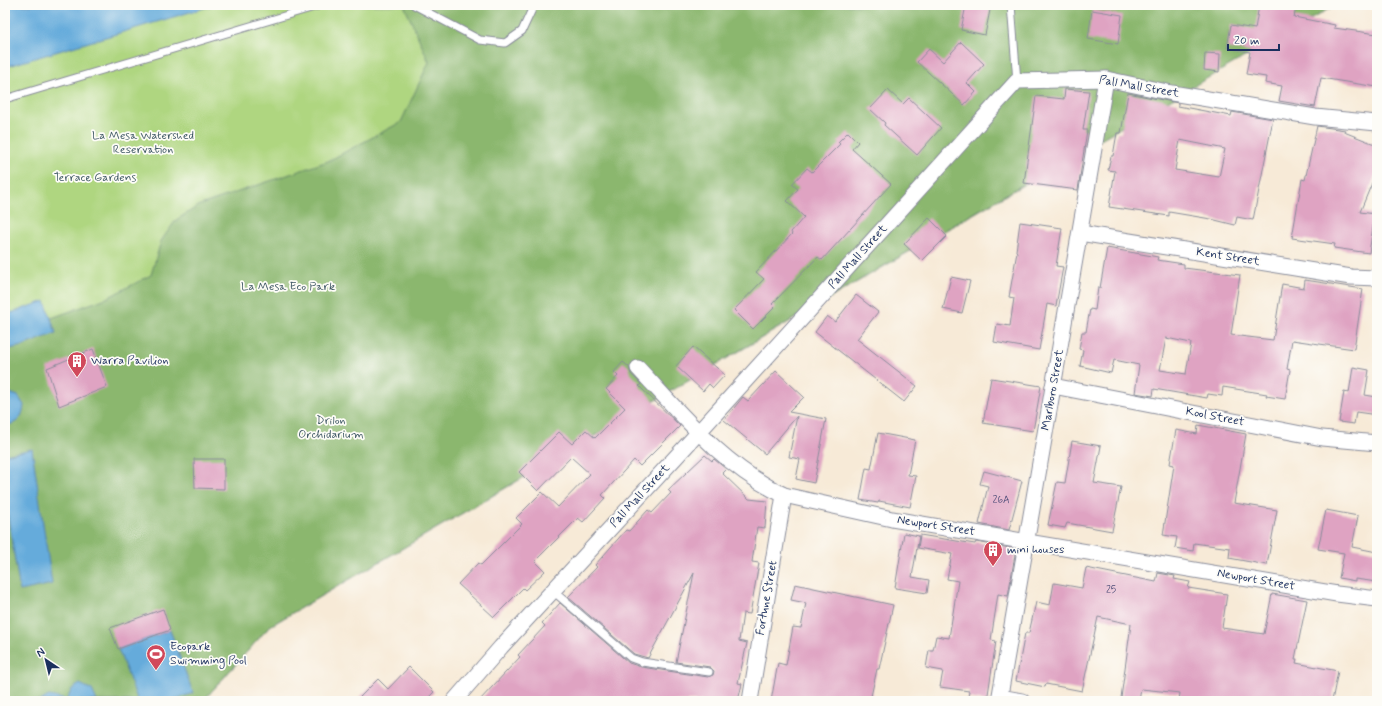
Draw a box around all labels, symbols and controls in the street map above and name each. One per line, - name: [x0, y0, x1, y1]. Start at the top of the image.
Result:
- scale bar: [1228, 26, 1279, 52]
- text: 20 m: [1234, 33, 1260, 49]
- street label: Pall Mall Street: [1098, 72, 1180, 102]
- park label: La Mesa Watershed Reservation: [92, 128, 194, 158]
- park label: Terrace Gardens: [54, 170, 136, 186]
- street label: Pall Mall Street: [825, 221, 891, 293]
- street label: Kent Street: [1195, 244, 1261, 270]
- park label: La Mesa Eco Park: [241, 279, 335, 295]
- street label: Marlboro Street: [1038, 348, 1068, 432]
- building icon: Warra Pavilion: [66, 350, 88, 378]
- place label: Warra Pavilion: [91, 353, 169, 369]
- street label: Kool Street: [1184, 403, 1246, 431]
- park label: Drilon Orchidarium: [298, 413, 364, 443]
- street label: Pall Mall Street: [606, 461, 674, 531]
- house number: 26A: [993, 494, 1009, 507]
- street label: Newport Street: [896, 512, 976, 540]
- building icon: mini houses: [982, 539, 1004, 567]
- place label: mini houses: [1007, 542, 1064, 558]
- street label: Fortune Street: [753, 559, 782, 637]
- street label: Newport Street: [1216, 565, 1297, 595]
- house number: 25: [1106, 584, 1116, 597]
- place label: Ecopark Swimming Pool: [170, 639, 247, 669]
- north arrow: [26, 640, 66, 680]
- sports icon: Ecopark Swimming Pool: [145, 643, 167, 671]
- text: N: [34, 645, 48, 660]

